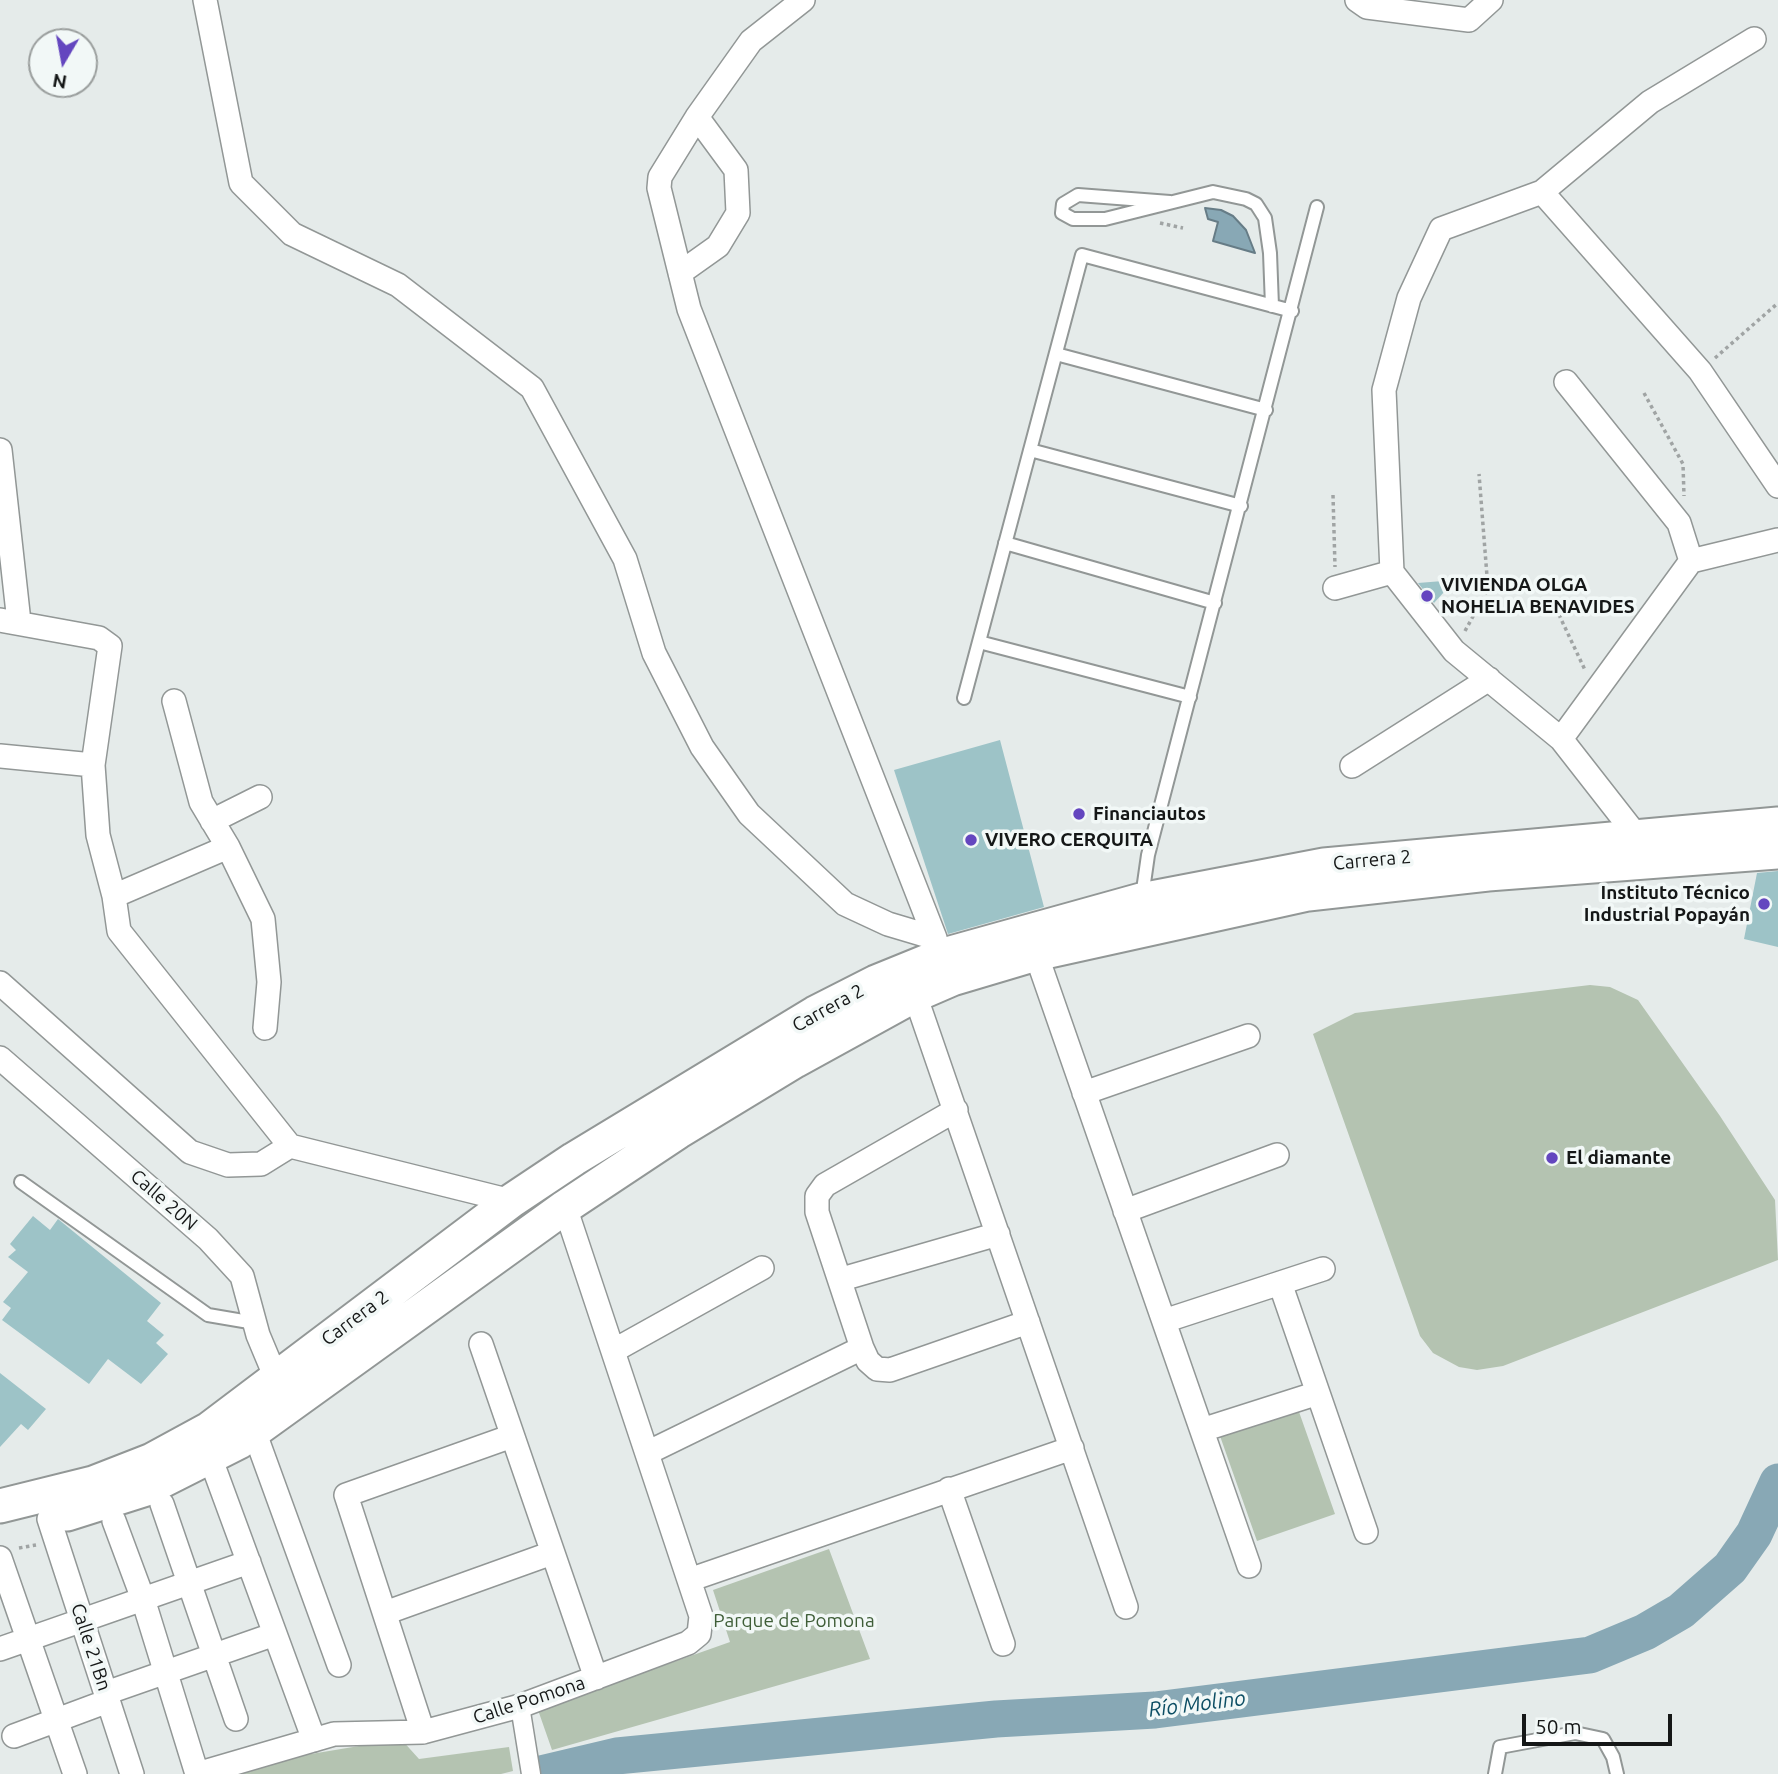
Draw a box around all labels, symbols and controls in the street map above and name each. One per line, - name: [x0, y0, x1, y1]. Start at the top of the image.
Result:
- north arrow: [28, 28, 98, 98]
- text: N: [51, 70, 69, 94]
- place label: VIVIENDA OLGA NOHELIA BENAVIDES: [1441, 574, 1634, 618]
- marker: VIVIENDA OLGA NOHELIA BENAVIDES: [1419, 588, 1435, 604]
- place label: Financiautos: [1093, 803, 1206, 825]
- marker: Financiautos: [1071, 806, 1087, 822]
- place label: VIVERO CERQUITA: [985, 829, 1153, 851]
- marker: VIVERO CERQUITA: [963, 832, 979, 848]
- street label: Carrera 2: [1332, 845, 1412, 875]
- place label: Instituto Técnico Industrial Popayán: [1584, 882, 1750, 926]
- marker: Instituto Técnico Industrial Popayán: [1756, 896, 1772, 912]
- street label: Carrera 2: [788, 979, 868, 1037]
- place label: El diamante: [1566, 1147, 1671, 1169]
- marker: El diamante: [1544, 1150, 1560, 1166]
- street label: Calle 20N: [126, 1165, 202, 1235]
- street label: Carrera 2: [317, 1285, 393, 1351]
- street label: Calle 21Bn: [66, 1600, 116, 1694]
- park label: Parque de Pomona: [713, 1610, 875, 1632]
- street label: Calle Pomona: [470, 1671, 588, 1729]
- water label: Río Molino: [1147, 1686, 1247, 1722]
- scale bar: [1526, 1700, 1676, 1744]
- text: 50 m: [1535, 1714, 1582, 1738]

